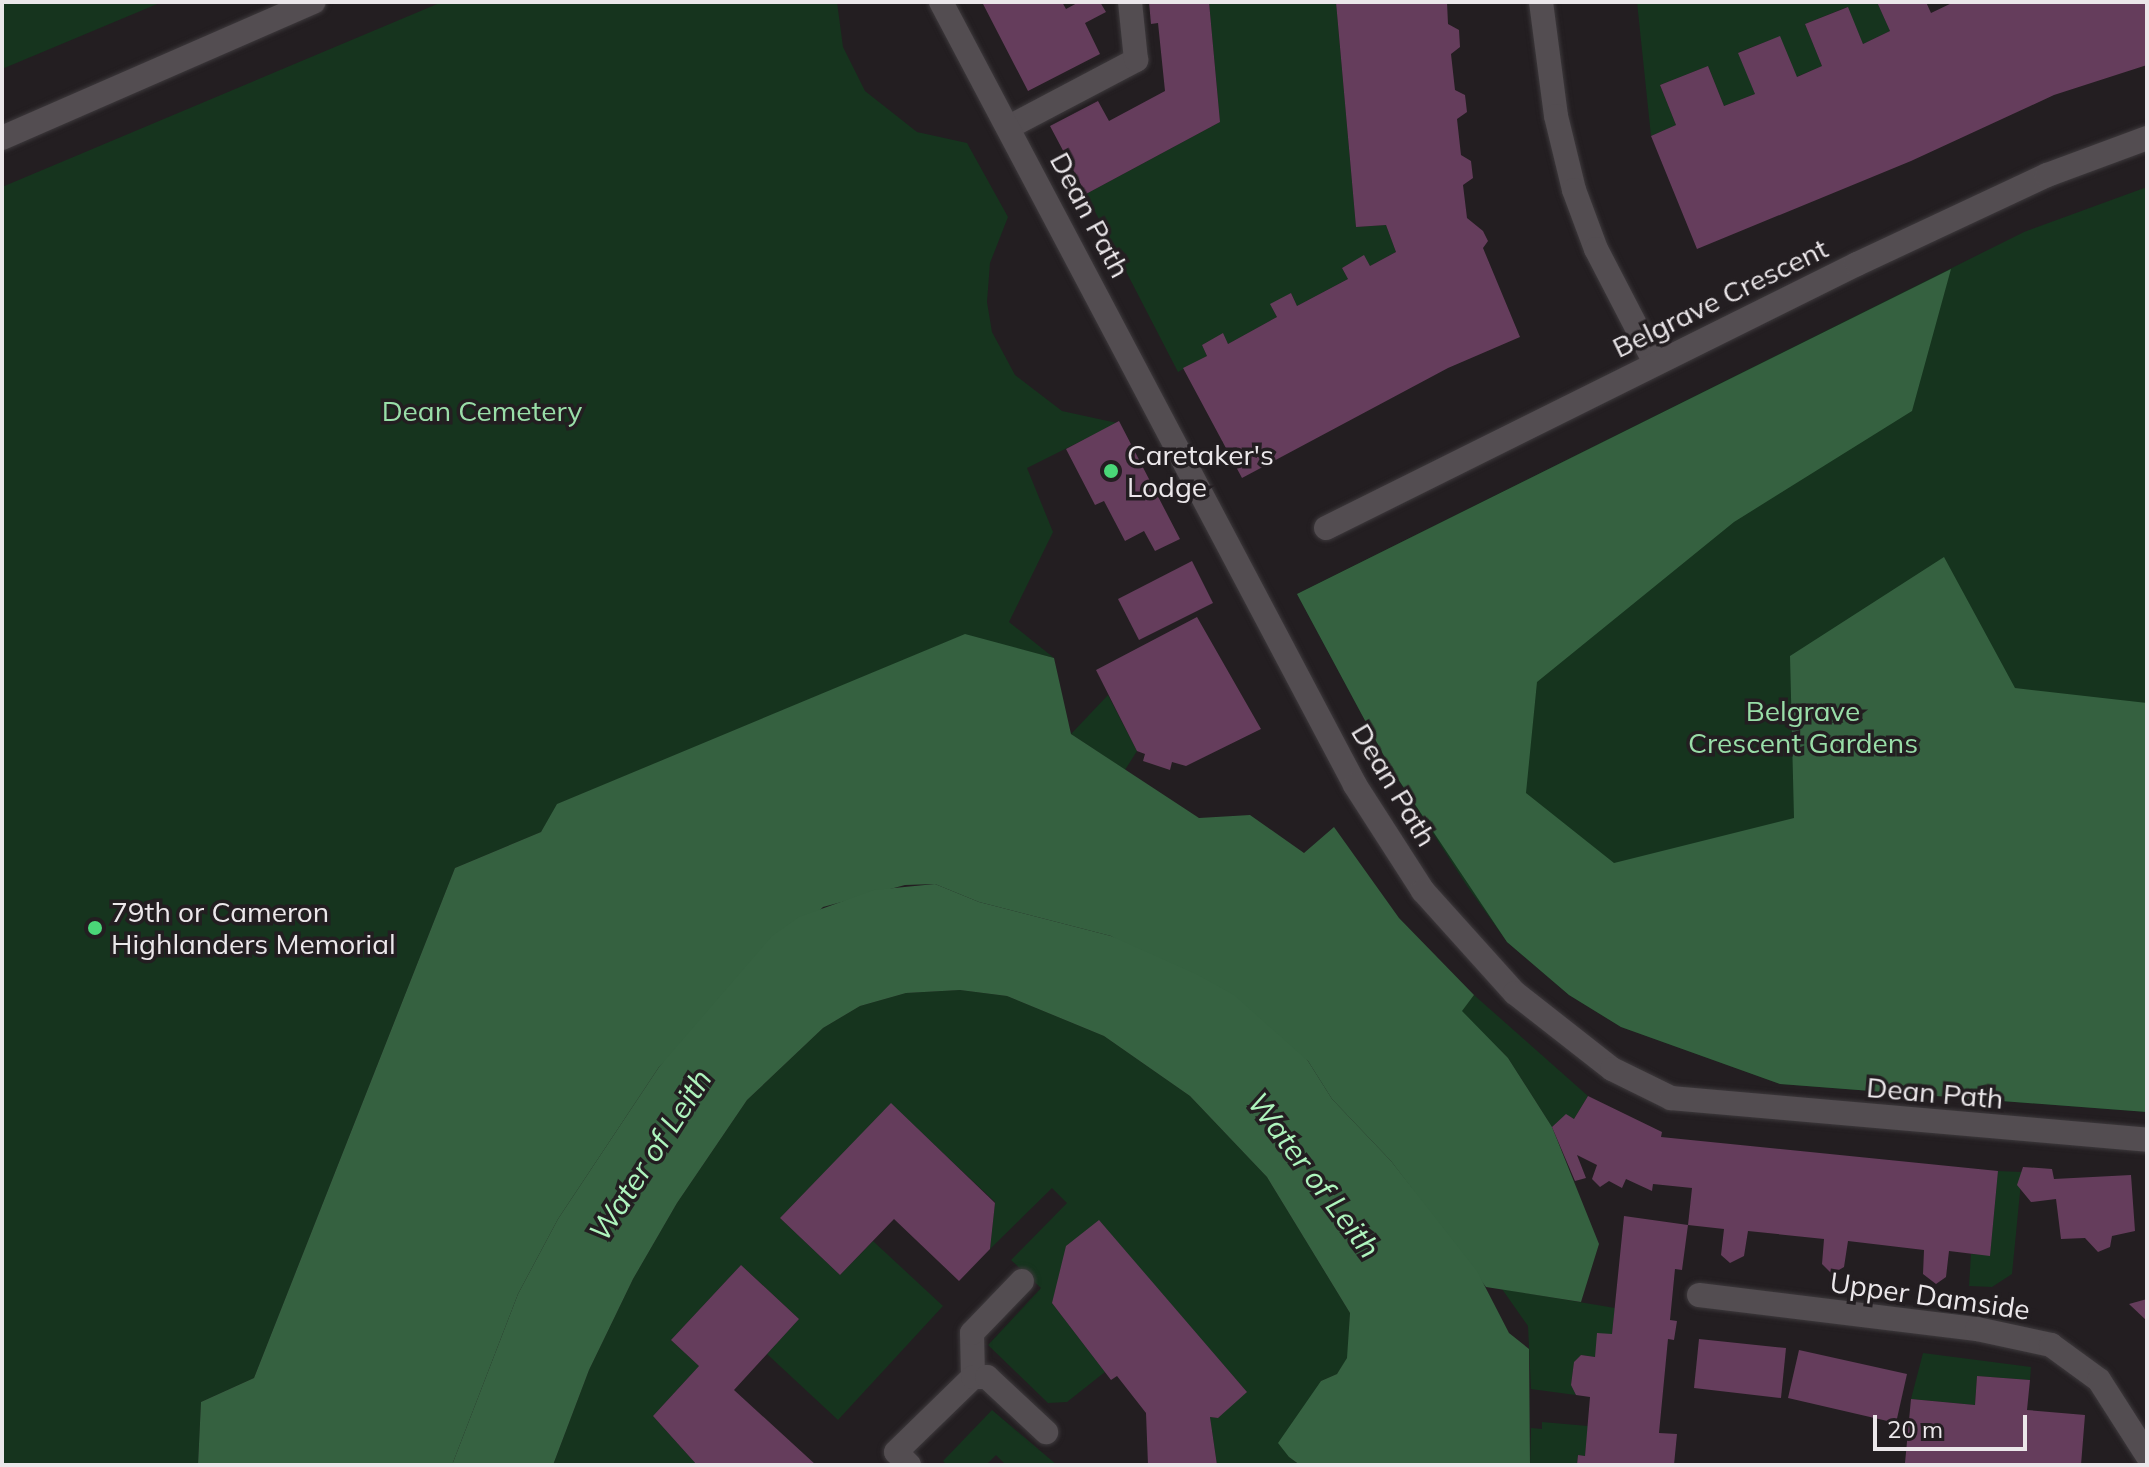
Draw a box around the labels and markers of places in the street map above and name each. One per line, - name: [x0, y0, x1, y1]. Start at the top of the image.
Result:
- place label: Caretaker's Lodge: [1127, 438, 1274, 504]
- marker: Caretaker's Lodge: [1102, 462, 1120, 480]
- place label: 79th or Cameron Highlanders Memorial: [111, 895, 396, 961]
- marker: 79th or Cameron Highlanders Memorial: [86, 919, 104, 937]

